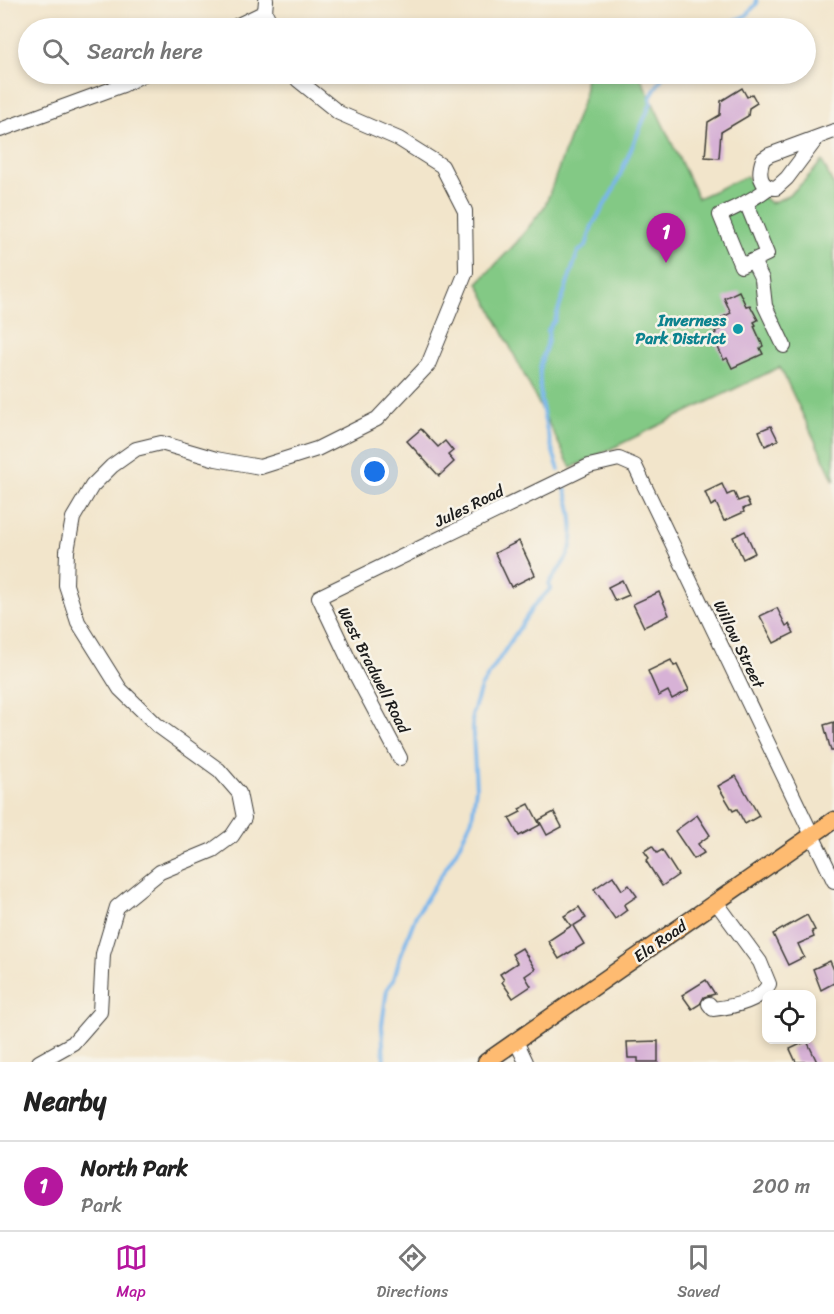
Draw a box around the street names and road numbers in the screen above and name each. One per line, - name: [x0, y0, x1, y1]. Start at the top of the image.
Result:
- street label: Jules Road: [428, 476, 510, 536]
- street label: Willow Street: [705, 595, 773, 694]
- street label: West Bradwell Road: [330, 602, 419, 740]
- street label: Ela Road: [627, 911, 694, 970]

